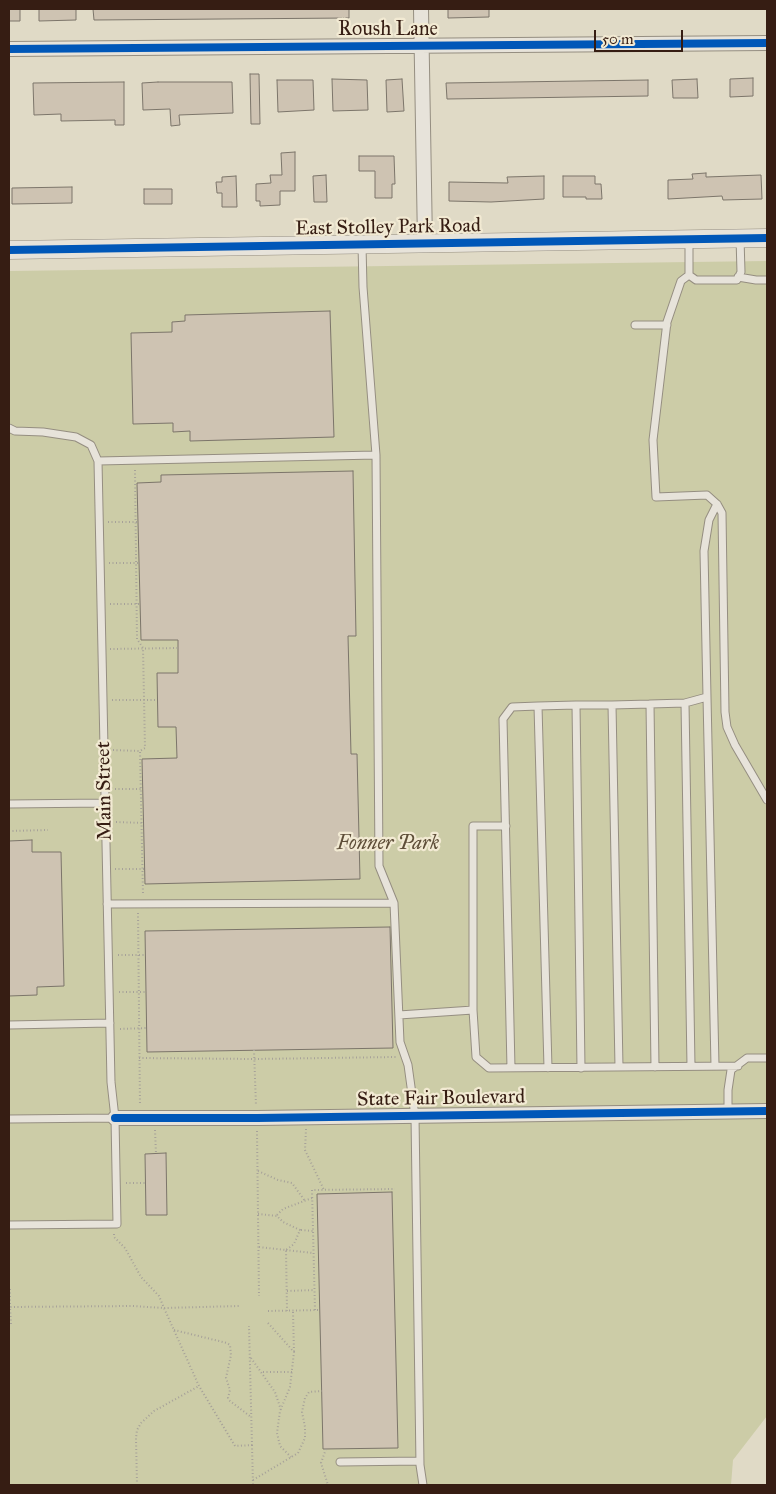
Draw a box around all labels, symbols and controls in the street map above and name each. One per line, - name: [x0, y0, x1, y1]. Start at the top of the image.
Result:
- street label: Roush Lane: [338, 18, 438, 42]
- scale bar: [596, 20, 685, 52]
- text: 50 m: [602, 30, 634, 48]
- street label: East Stolley Park Road: [295, 214, 481, 242]
- street label: Main Street: [92, 741, 118, 841]
- park label: Fonner Park: [337, 832, 439, 856]
- street label: State Fair Boulevard: [357, 1086, 525, 1112]

